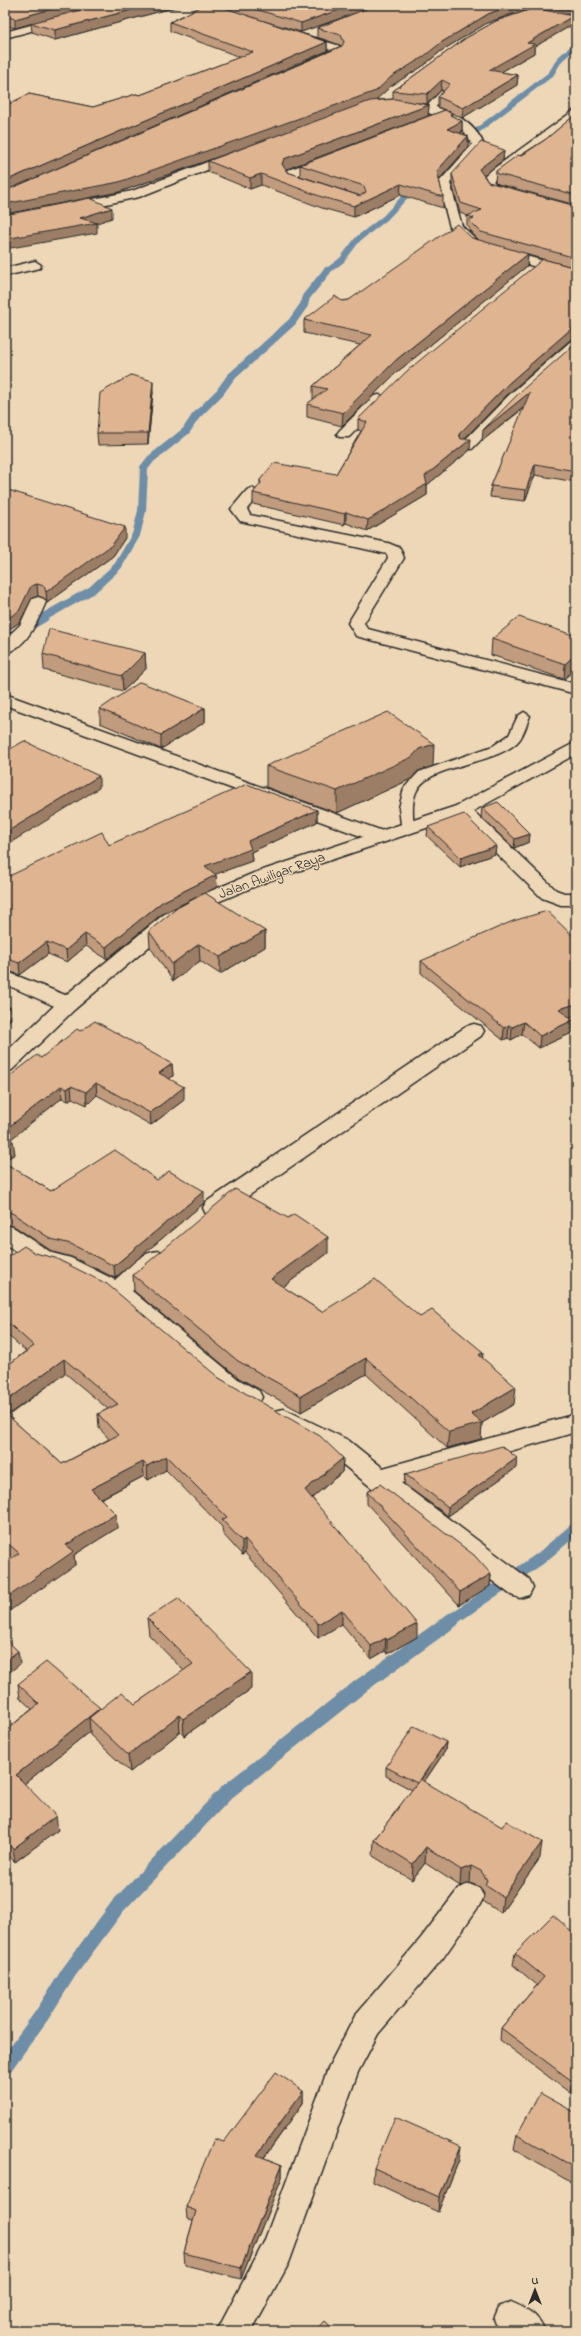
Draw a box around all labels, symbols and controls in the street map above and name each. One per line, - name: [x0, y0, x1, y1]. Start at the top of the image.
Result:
- street label: Jalan Awiligar Raya: [216, 847, 329, 906]
- north arrow: [515, 2270, 555, 2310]
- text: U: [532, 2273, 539, 2289]

